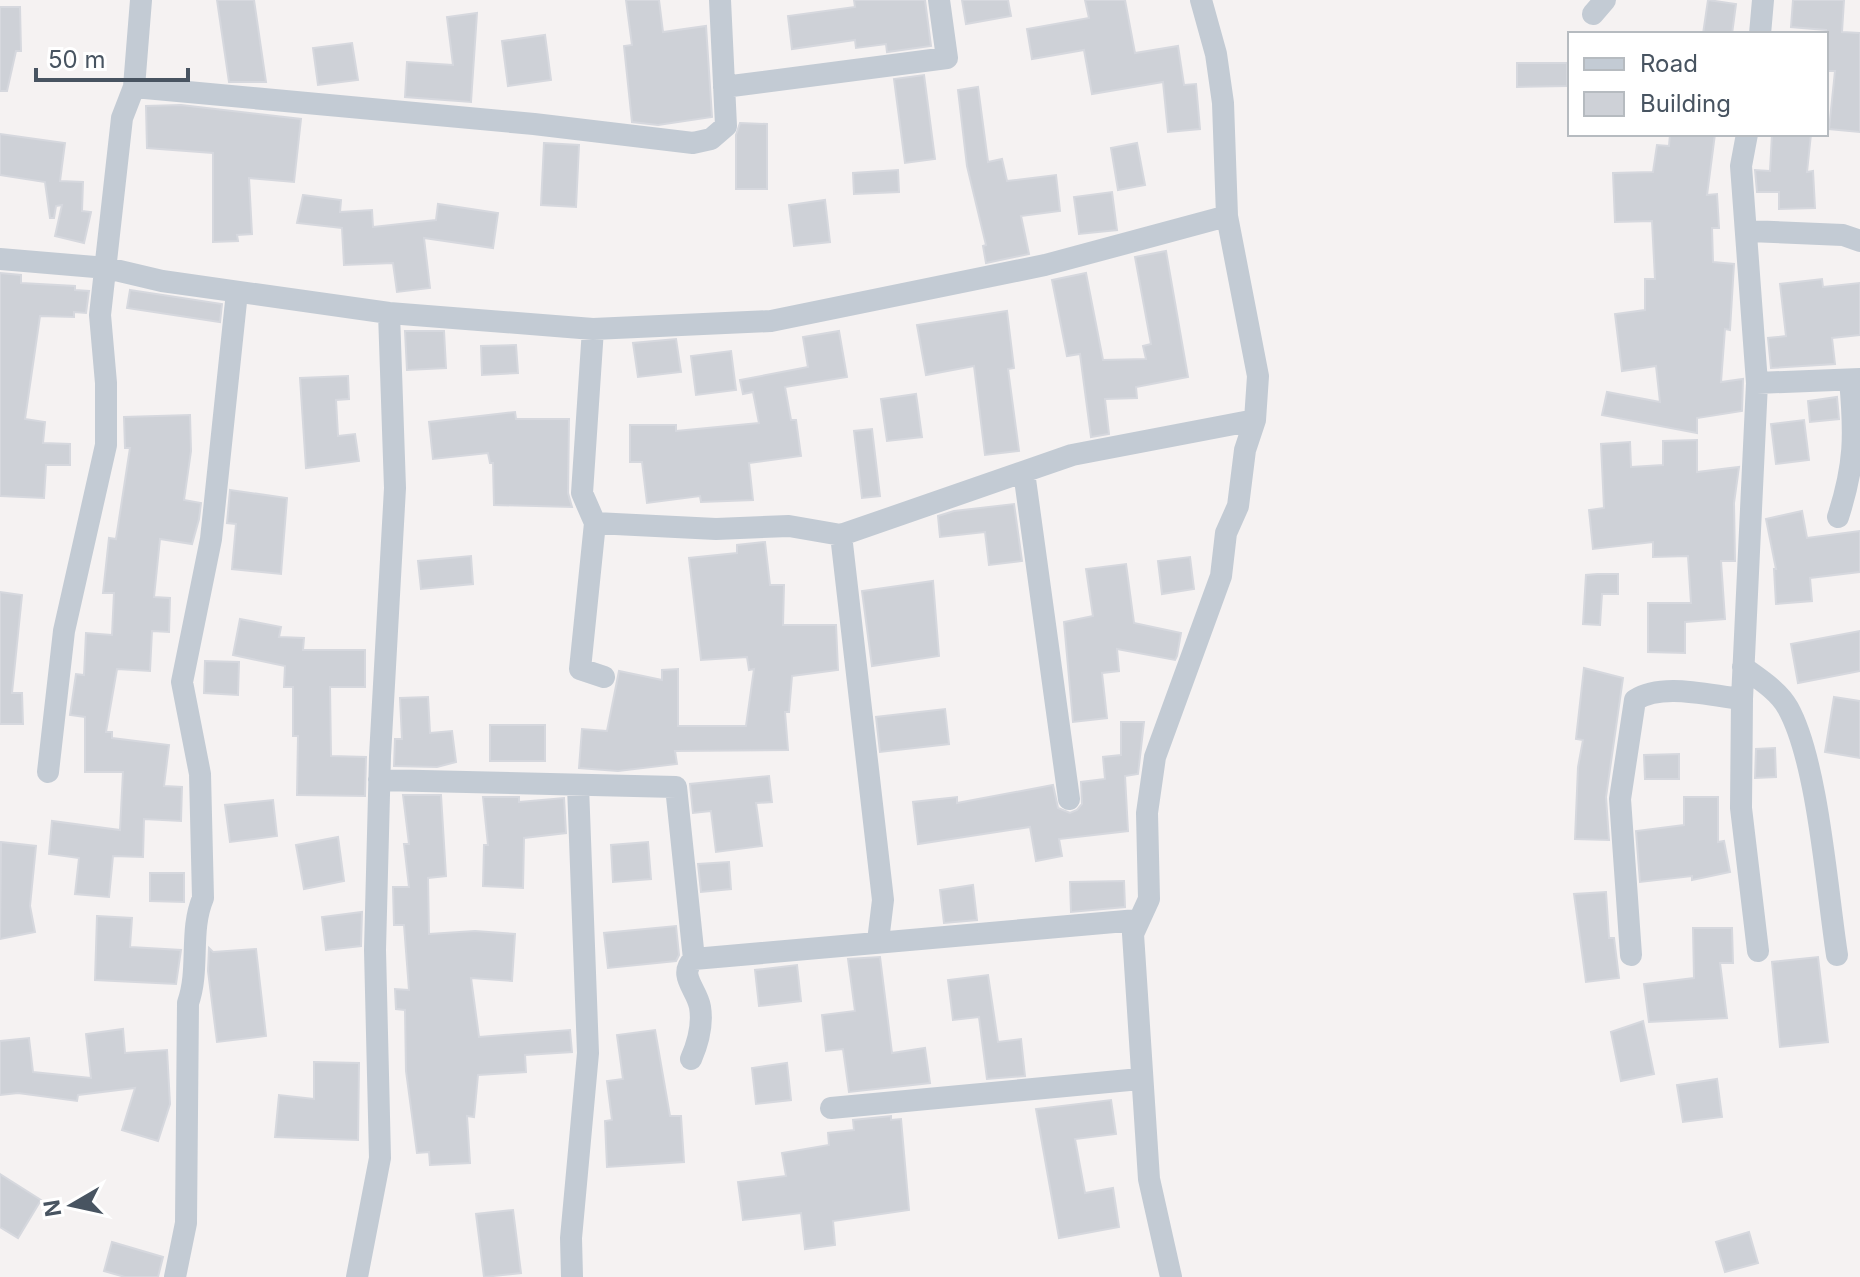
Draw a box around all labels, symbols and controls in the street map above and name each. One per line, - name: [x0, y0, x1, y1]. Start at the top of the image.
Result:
- scale bar: [36, 32, 188, 82]
- legend: [1568, 32, 1828, 136]
- text: 50 m: [48, 45, 106, 74]
- text: Road: [1640, 49, 1698, 78]
- text: Building: [1640, 89, 1731, 118]
- north arrow: [32, 1165, 112, 1245]
- text: N: [38, 1198, 66, 1218]

